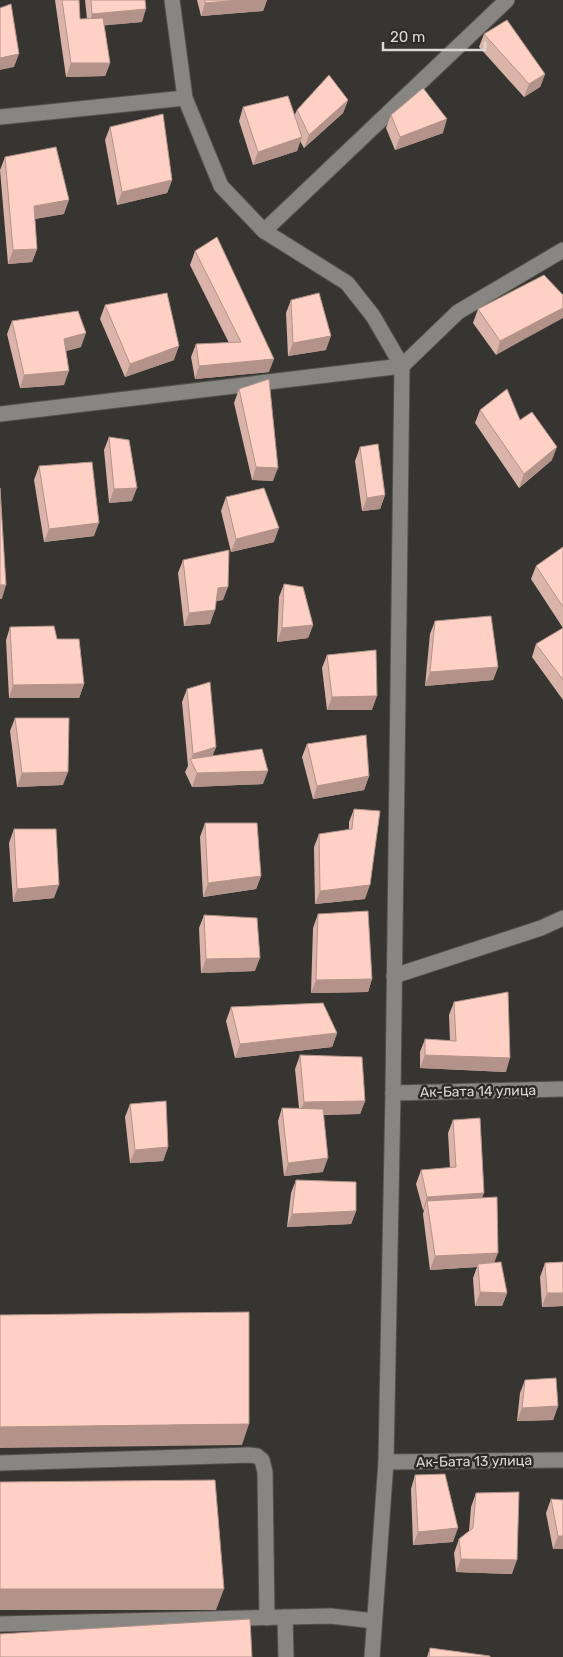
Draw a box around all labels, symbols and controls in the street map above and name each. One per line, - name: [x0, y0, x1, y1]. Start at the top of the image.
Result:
- scale bar: [383, 20, 486, 52]
- text: 20 m: [390, 28, 425, 46]
- street label: Ак-Бата 14 улица: [420, 1082, 536, 1101]
- street label: Ак-Бата 13 улица: [416, 1452, 532, 1471]

